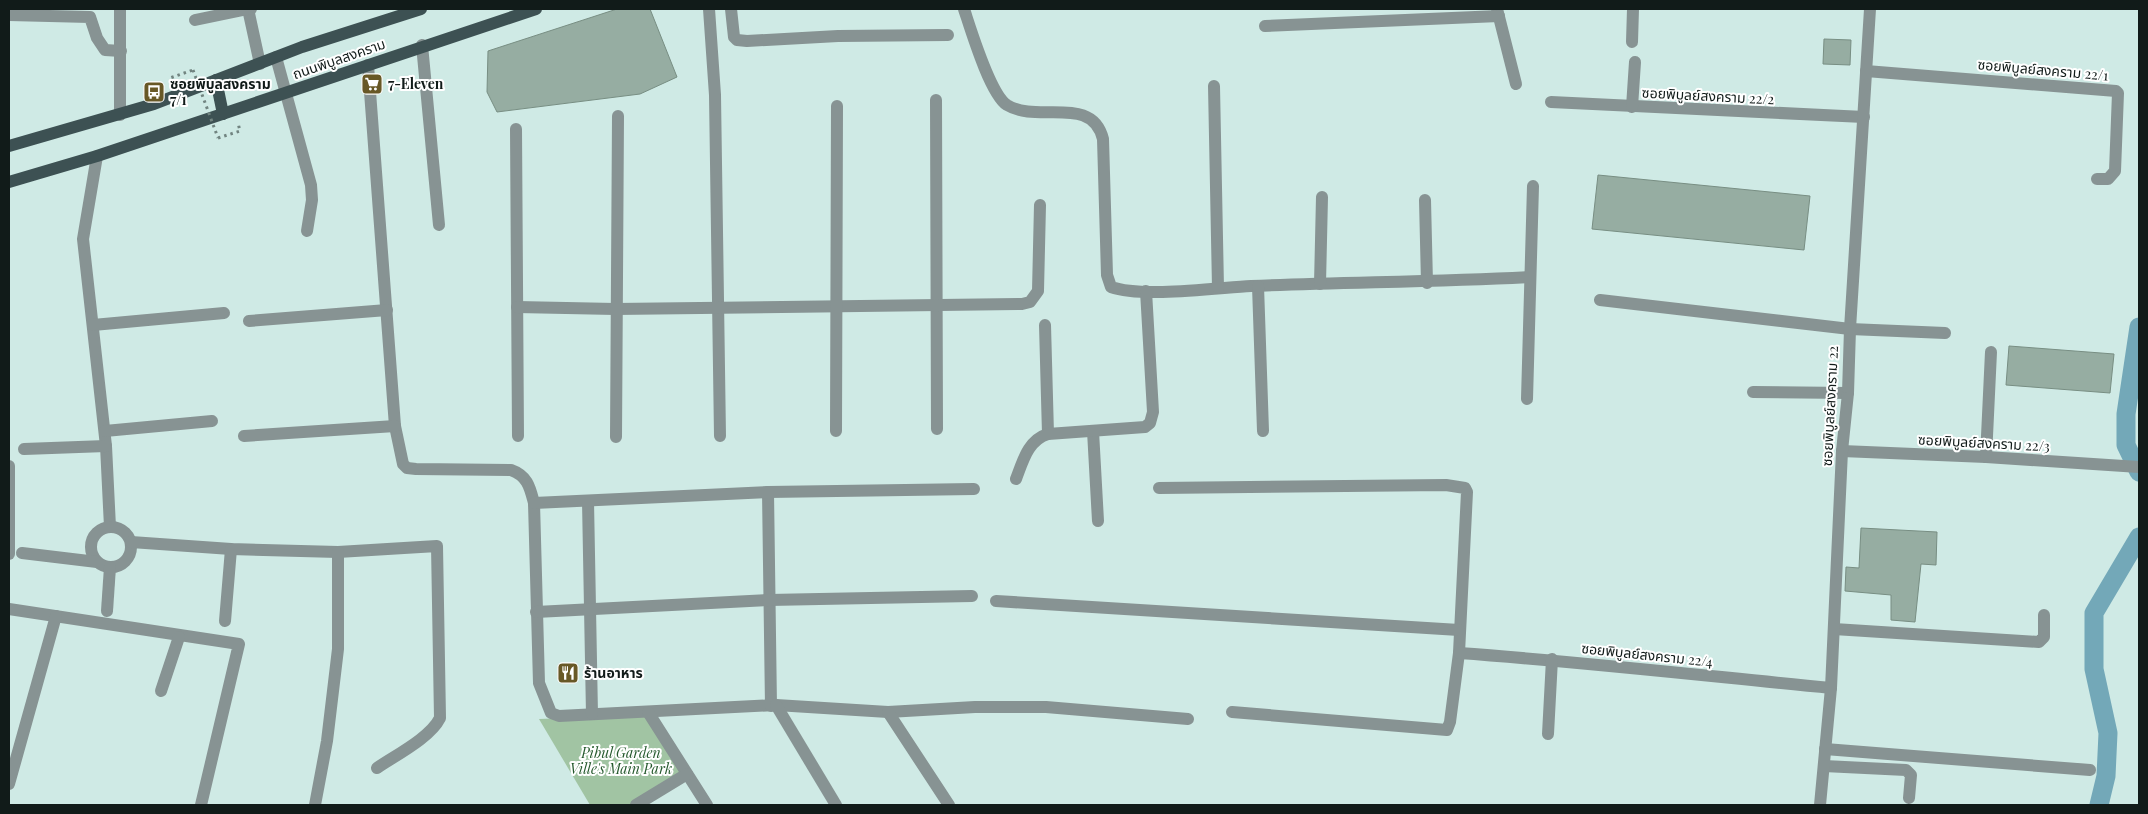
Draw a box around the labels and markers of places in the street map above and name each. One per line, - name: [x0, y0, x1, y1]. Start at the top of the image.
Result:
- supermarket icon: 7-Eleven: [360, 72, 384, 96]
- place label: ซอยพิบูลสงคราม 7/1: [170, 74, 271, 109]
- place label: 7-Eleven: [388, 74, 444, 93]
- bus stop icon: ซอยพิบูลสงคราม 7/1: [142, 80, 166, 104]
- restaurant icon: ร้านอาหาร: [556, 661, 580, 685]
- place label: ร้านอาหาร: [584, 663, 643, 682]

